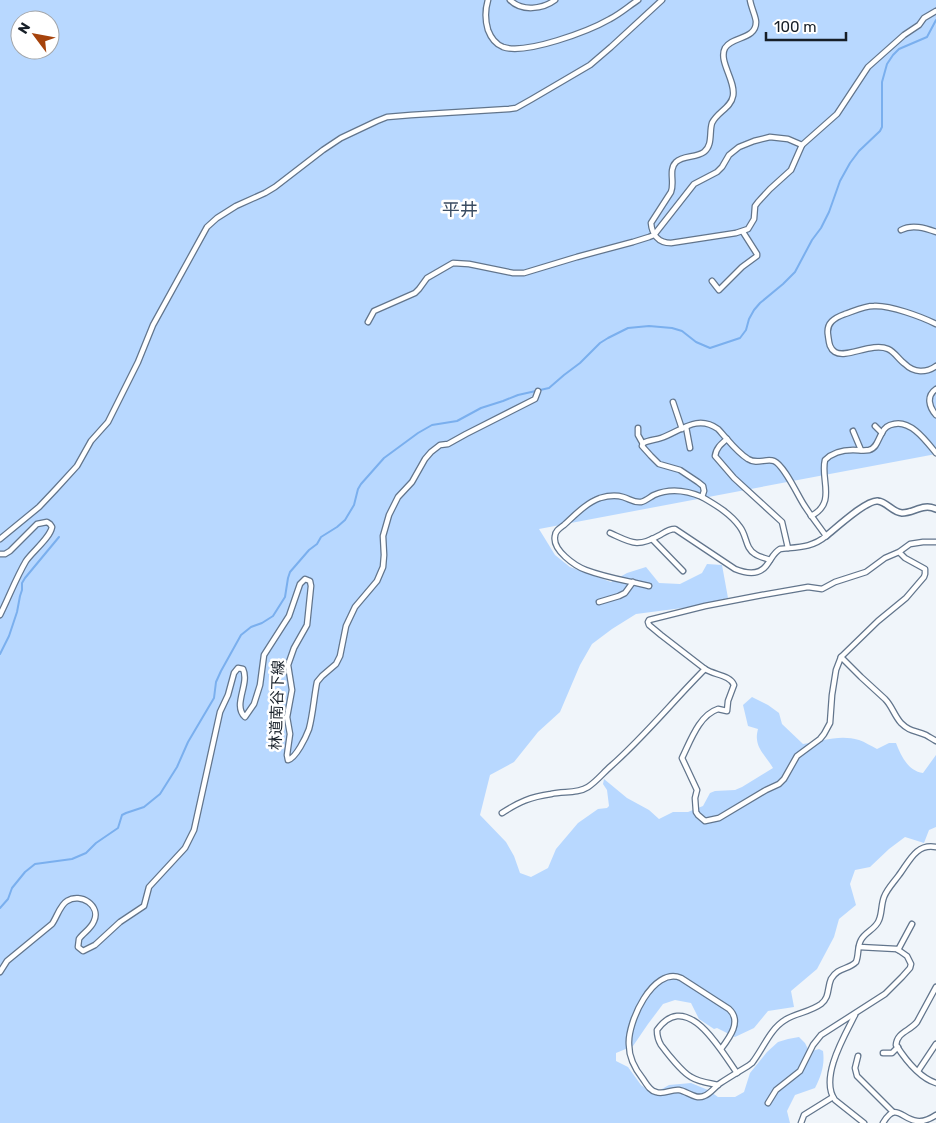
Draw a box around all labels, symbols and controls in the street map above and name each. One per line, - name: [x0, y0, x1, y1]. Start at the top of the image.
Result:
- north arrow: [10, 10, 60, 60]
- scale bar: [766, 10, 846, 42]
- text: 100 m: [774, 18, 816, 36]
- text: N: [15, 20, 34, 37]
- district label: 平井: [442, 199, 478, 221]
- street label: 林道南谷下線: [266, 660, 288, 750]

